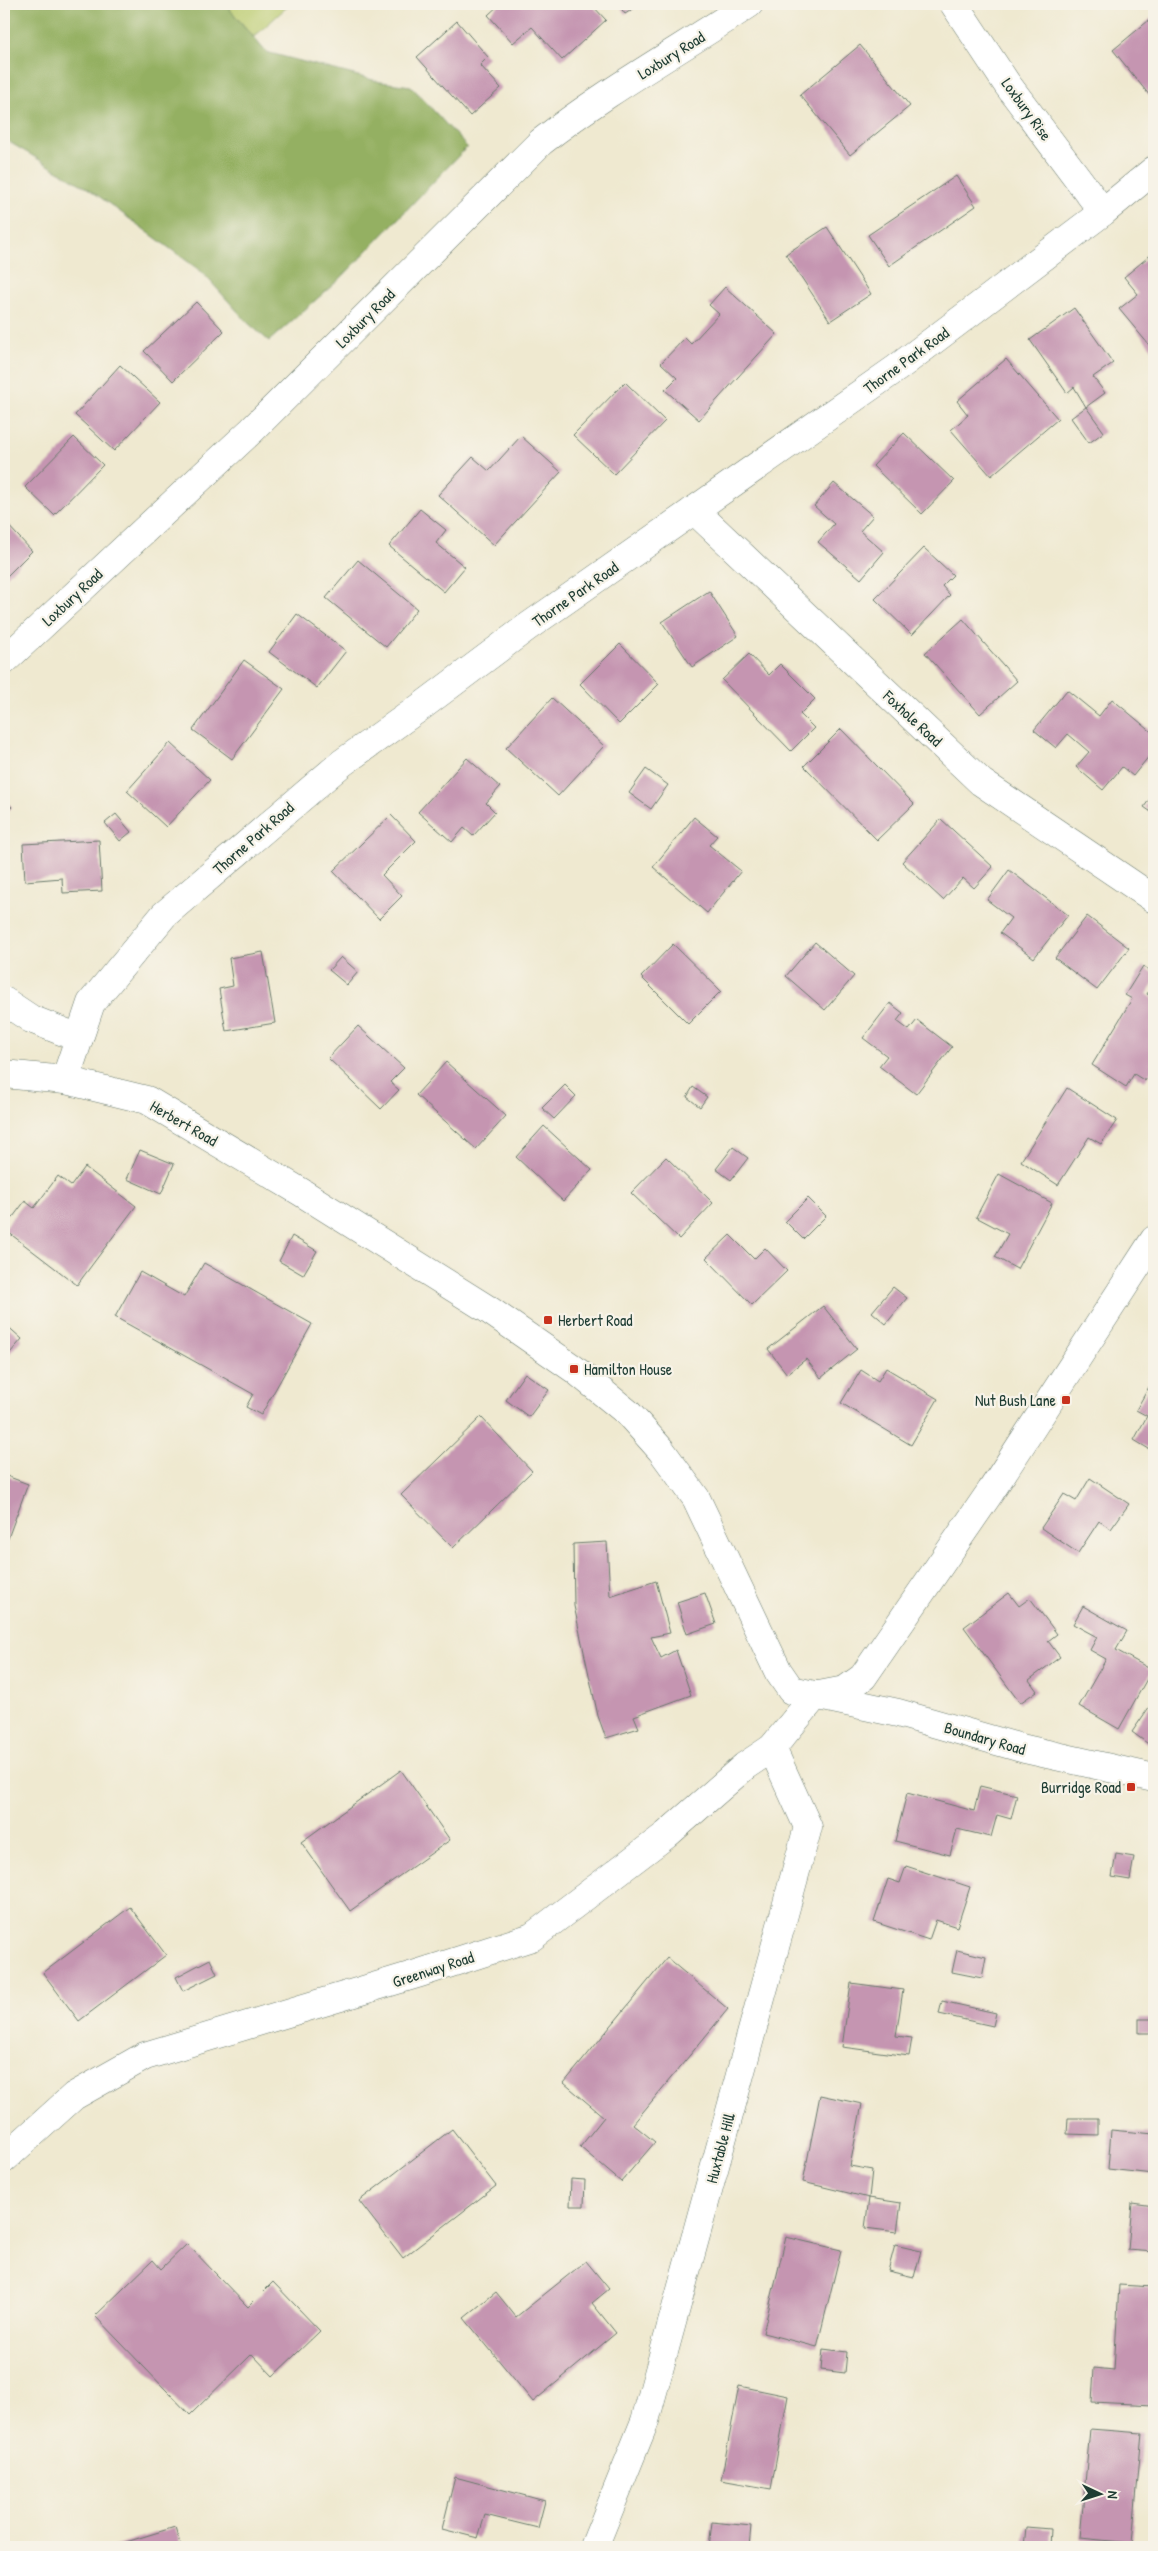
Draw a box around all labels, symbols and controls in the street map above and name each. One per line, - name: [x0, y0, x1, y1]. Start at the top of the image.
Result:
- street label: Loxbury Road: [633, 26, 709, 84]
- street label: Loxbury Rise: [997, 73, 1058, 145]
- street label: Loxbury Road: [331, 284, 399, 352]
- street label: Thorne Park Road: [859, 321, 953, 399]
- street label: Thorne Park Road: [527, 556, 623, 632]
- street label: Loxbury Road: [37, 563, 107, 631]
- street label: Foxhole Road: [878, 684, 947, 751]
- street label: Thorne Park Road: [208, 797, 298, 879]
- street label: Herbert Road: [146, 1095, 222, 1151]
- place label: Herbert Road: [558, 1309, 633, 1331]
- marker: Herbert Road: [542, 1314, 554, 1326]
- place label: Hamilton House: [584, 1358, 673, 1380]
- marker: Hamilton House: [568, 1363, 580, 1375]
- place label: Nut Bush Lane: [975, 1389, 1057, 1411]
- marker: Nut Bush Lane: [1060, 1394, 1072, 1406]
- street label: Boundary Road: [942, 1716, 1028, 1760]
- place label: Burridge Road: [1041, 1776, 1121, 1798]
- marker: Burridge Road: [1125, 1781, 1137, 1793]
- street label: Greenway Road: [390, 1946, 476, 1992]
- street label: Huxtable Hill: [700, 2110, 740, 2185]
- north arrow: [1076, 2468, 1126, 2518]
- text: N: [1104, 2491, 1123, 2500]

